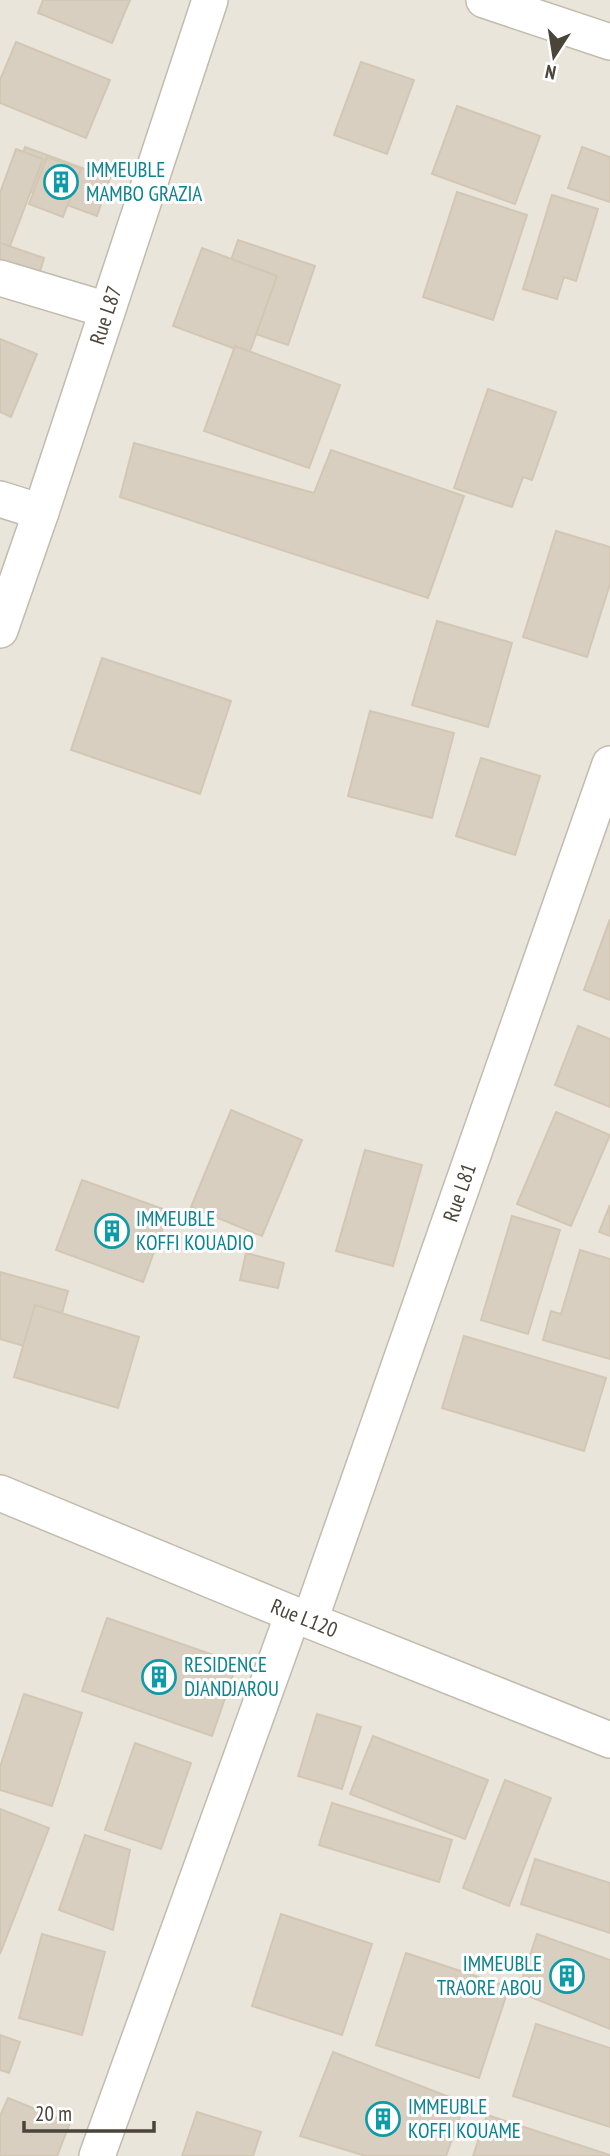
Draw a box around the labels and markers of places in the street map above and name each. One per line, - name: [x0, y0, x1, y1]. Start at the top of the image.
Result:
- place label: IMMEUBLE MAMBO GRAZIA: [86, 156, 202, 207]
- building icon: IMMEUBLE MAMBO GRAZIA: [42, 163, 80, 201]
- place label: IMMEUBLE KOFFI KOUADIO: [136, 1205, 254, 1256]
- building icon: IMMEUBLE KOFFI KOUADIO: [93, 1212, 131, 1250]
- place label: RESIDENCE DJANDJAROU: [184, 1651, 279, 1702]
- building icon: RESIDENCE DJANDJAROU: [140, 1658, 178, 1696]
- place label: IMMEUBLE TRAORE ABOU: [437, 1950, 542, 2001]
- building icon: IMMEUBLE TRAORE ABOU: [548, 1957, 586, 1995]
- place label: IMMEUBLE KOFFI KOUAME: [408, 2093, 521, 2144]
- building icon: IMMEUBLE KOFFI KOUAME: [364, 2100, 402, 2138]

